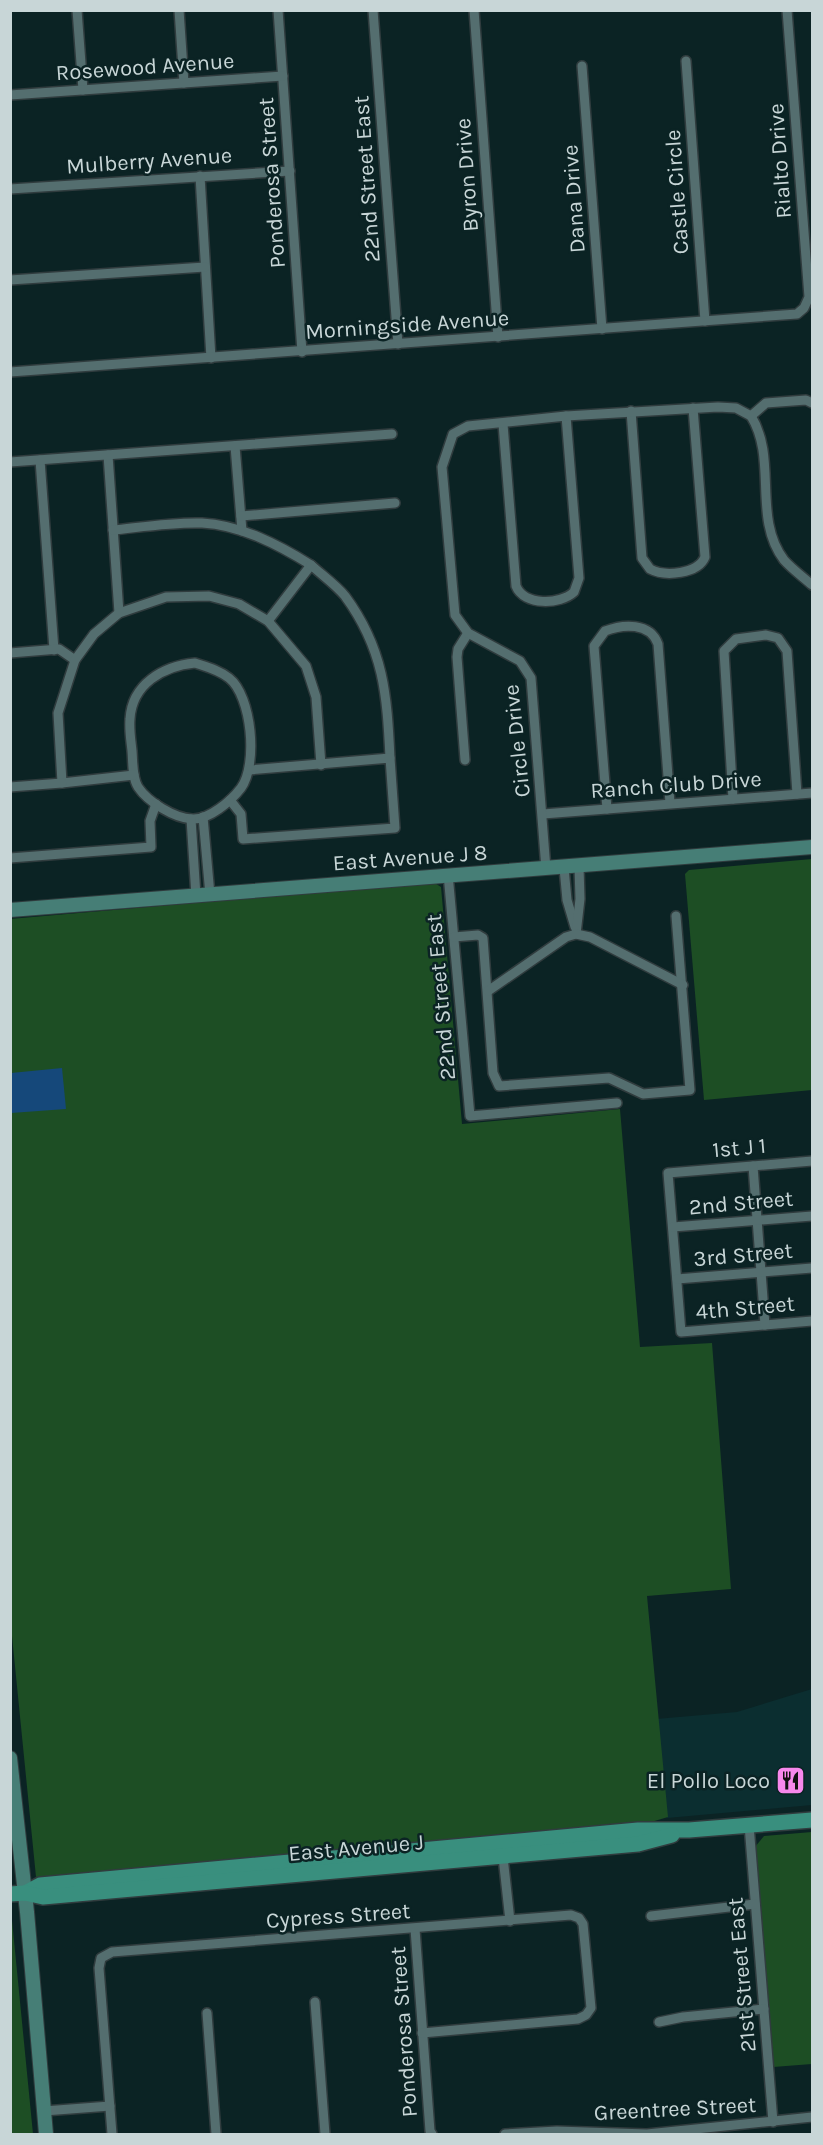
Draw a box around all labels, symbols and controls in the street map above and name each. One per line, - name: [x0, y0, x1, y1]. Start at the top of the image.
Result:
- street label: Rosewood Avenue: [55, 48, 235, 86]
- street label: 22nd Street East: [348, 95, 386, 263]
- street label: Ponderosa Street: [253, 97, 291, 269]
- street label: Rialto Drive: [763, 103, 797, 219]
- street label: Byron Drive: [450, 117, 484, 233]
- street label: Castle Circle: [660, 129, 694, 255]
- street label: Mulberry Avenue: [65, 142, 233, 180]
- street label: Dana Drive: [557, 144, 591, 254]
- street label: Morningside Avenue: [304, 305, 510, 345]
- street label: Circle Drive: [498, 683, 536, 799]
- street label: Ranch Club Drive: [590, 766, 762, 804]
- street label: East Avenue J 8: [332, 840, 488, 876]
- street label: 22nd Street East: [421, 913, 461, 1081]
- street label: 1st J 1: [711, 1133, 767, 1163]
- street label: 2nd Street: [688, 1185, 794, 1221]
- street label: 3rd Street: [692, 1238, 794, 1272]
- street label: 4th Street: [694, 1291, 796, 1325]
- restaurant icon: El Pollo Loco: [775, 1764, 807, 1796]
- place label: El Pollo Loco: [647, 1768, 770, 1794]
- street label: East Avenue J: [287, 1829, 425, 1867]
- street label: 21st Street East: [722, 1897, 762, 2053]
- street label: Cypress Street: [265, 1898, 411, 1934]
- street label: Ponderosa Street: [385, 1946, 423, 2118]
- street label: Greentree Street: [593, 2092, 757, 2126]

